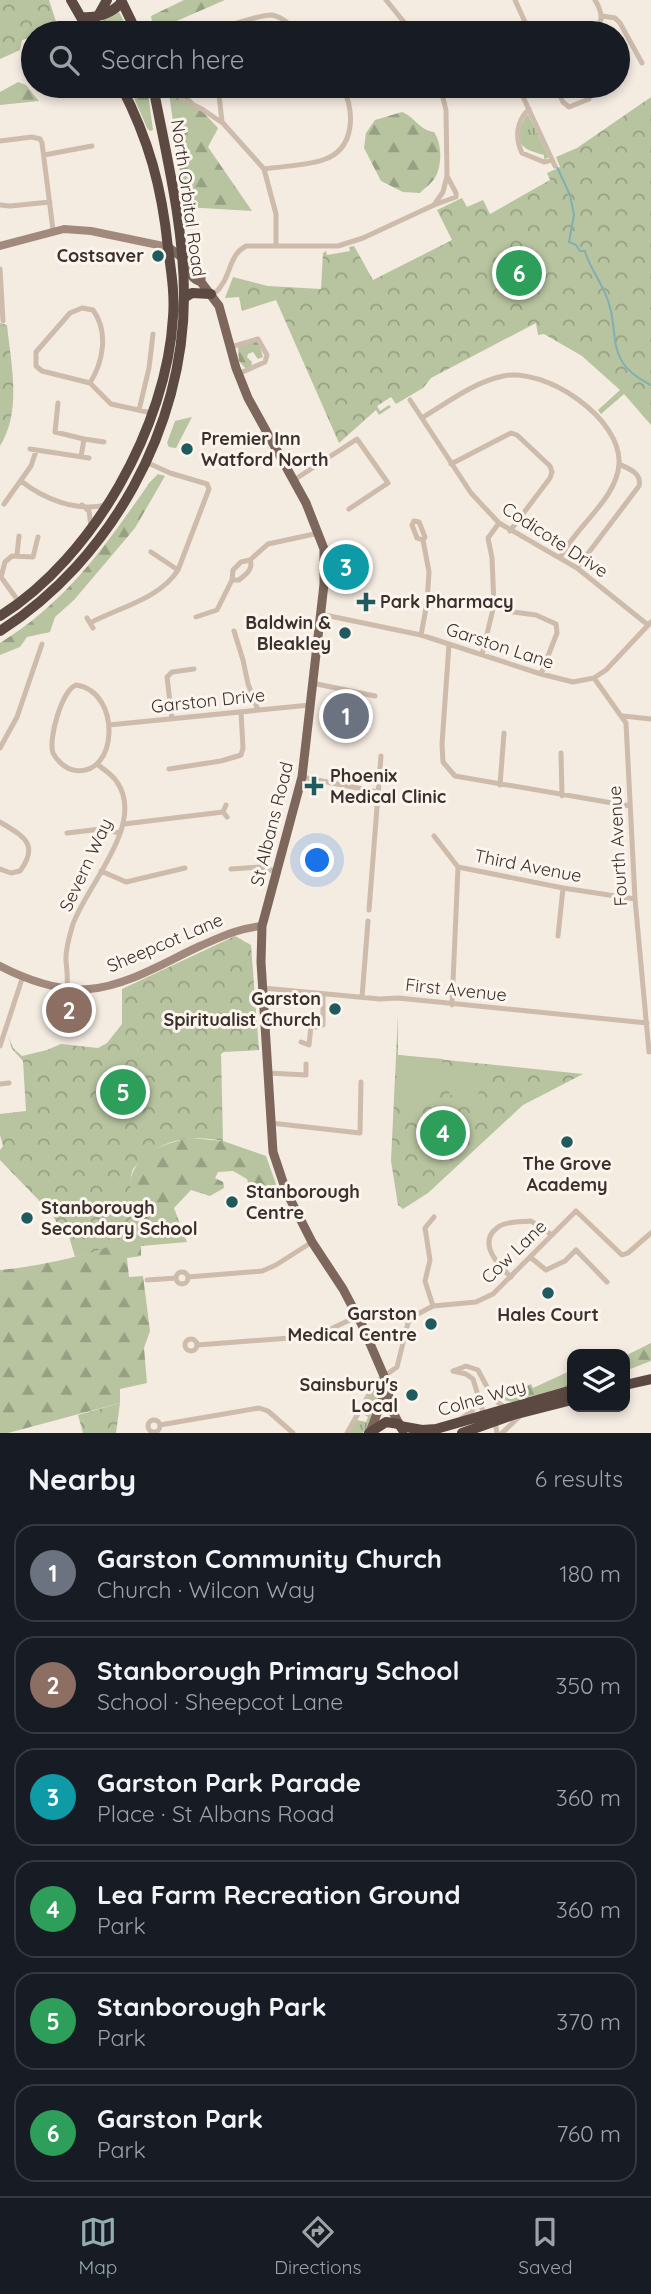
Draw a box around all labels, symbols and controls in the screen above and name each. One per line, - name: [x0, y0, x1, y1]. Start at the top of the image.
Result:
- search box: [21, 21, 630, 98]
- icon: search: [45, 41, 83, 79]
- text: Search here: [101, 43, 245, 76]
- street label: North Orbital Road: [166, 118, 211, 278]
- place label: Costsaver: [57, 244, 144, 267]
- pin: 6: [496, 247, 542, 299]
- marker: Costsaver: [150, 248, 166, 264]
- place label: Premier Inn Watford North: [201, 427, 329, 471]
- marker: Premier Inn Watford North: [179, 441, 195, 457]
- street label: Codicote Drive: [498, 497, 613, 582]
- pin: 3: [323, 541, 369, 593]
- place label: Park Pharmacy: [380, 590, 514, 613]
- marker: Park Pharmacy: [358, 594, 374, 610]
- place label: Baldwin & Bleakley: [245, 611, 331, 655]
- street label: Garston Lane: [443, 617, 557, 674]
- marker: Baldwin & Bleakley: [337, 625, 353, 641]
- street label: Garston Drive: [150, 683, 266, 718]
- pin: 1: [323, 690, 369, 742]
- street label: St Albans Road: [245, 759, 298, 888]
- place label: Phoenix Medical Clinic: [330, 764, 446, 808]
- marker: Phoenix Medical Clinic: [304, 776, 324, 796]
- street label: Fourth Avenue: [603, 785, 632, 907]
- street label: Severn Way: [54, 814, 117, 915]
- your location: [300, 843, 334, 877]
- street label: Third Avenue: [472, 844, 584, 887]
- street label: Sheepcot Lane: [103, 908, 226, 977]
- street label: First Avenue: [404, 973, 508, 1006]
- pin: 2: [46, 984, 92, 1036]
- place label: Garston Spiritualist Church: [164, 987, 321, 1031]
- marker: Garston Spiritualist Church: [327, 1001, 343, 1017]
- pin: 5: [100, 1066, 146, 1118]
- pin: 4: [420, 1107, 466, 1159]
- marker: The Grove Academy: [559, 1134, 575, 1150]
- place label: The Grove Academy: [522, 1152, 612, 1196]
- place label: Stanborough Centre: [246, 1180, 360, 1224]
- marker: Stanborough Centre: [224, 1194, 240, 1210]
- place label: Stanborough Secondary School: [41, 1196, 198, 1240]
- marker: Stanborough Secondary School: [19, 1210, 35, 1226]
- street label: Cow Lane: [476, 1215, 551, 1288]
- marker: Hales Court: [540, 1285, 556, 1301]
- place label: Garston Medical Centre: [287, 1302, 417, 1346]
- place label: Hales Court: [497, 1303, 599, 1326]
- marker: Garston Medical Centre: [423, 1316, 439, 1332]
- map controls: [567, 1349, 630, 1412]
- button: layers: [567, 1349, 630, 1412]
- place label: Sainsbury's Local: [300, 1373, 398, 1417]
- street label: Colne Way: [435, 1374, 529, 1421]
- marker: Sainsbury's Local: [404, 1387, 420, 1403]
- text: Nearby: [28, 1460, 136, 1498]
- text: 6 results: [535, 1464, 623, 1493]
- text: Garston Community Church: [97, 1542, 442, 1575]
- text: 1: [49, 1559, 57, 1588]
- text: 180 m: [559, 1559, 621, 1588]
- text: Church · Wilcon Way: [97, 1575, 315, 1604]
- text: Stanborough Primary School: [97, 1654, 460, 1687]
- text: 2: [46, 1671, 60, 1700]
- text: 350 m: [555, 1671, 621, 1700]
- text: School · Sheepcot Lane: [97, 1687, 343, 1716]
- text: Garston Park Parade: [97, 1766, 361, 1799]
- text: 3: [47, 1783, 59, 1812]
- text: 360 m: [556, 1783, 621, 1812]
- text: Place · St Albans Road: [97, 1799, 334, 1828]
- text: Lea Farm Recreation Ground: [97, 1878, 461, 1911]
- text: 4: [46, 1895, 60, 1924]
- text: 360 m: [556, 1895, 621, 1924]
- text: Park: [97, 1911, 146, 1940]
- text: Stanborough Park: [97, 1990, 327, 2023]
- text: 5: [46, 2007, 60, 2036]
- text: 370 m: [556, 2007, 621, 2036]
- text: Park: [97, 2023, 146, 2052]
- text: Garston Park: [97, 2102, 263, 2135]
- text: 6: [47, 2119, 59, 2148]
- text: 760 m: [557, 2119, 621, 2148]
- text: Park: [97, 2135, 146, 2164]
- tab: Map: [79, 2213, 117, 2279]
- tab: Directions: [274, 2213, 361, 2279]
- tab: Saved: [518, 2213, 573, 2279]

